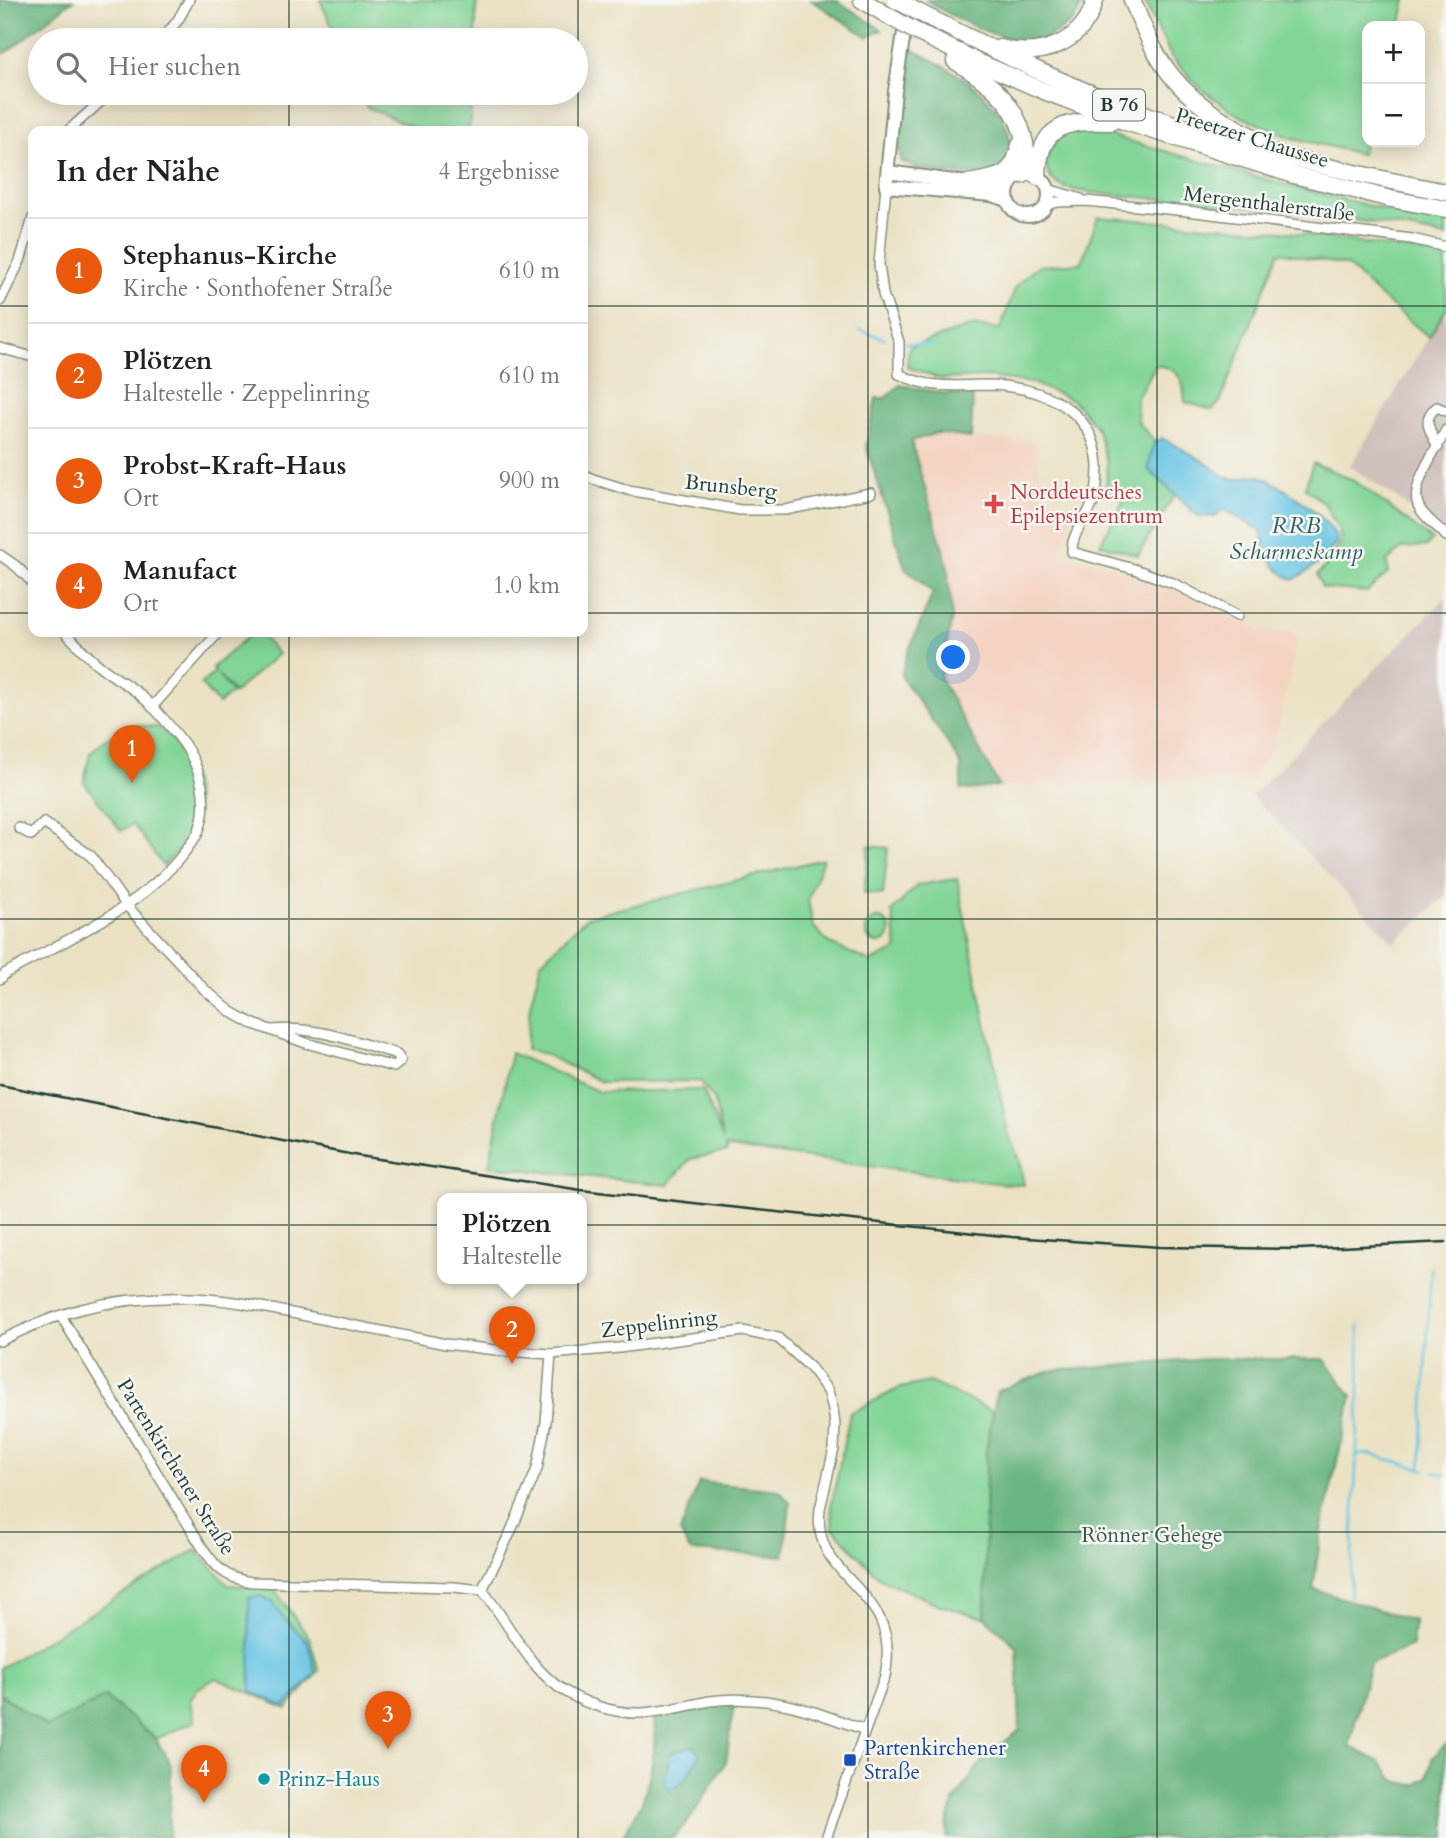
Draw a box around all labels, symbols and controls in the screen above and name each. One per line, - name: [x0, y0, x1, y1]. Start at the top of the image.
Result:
- map controls: [1362, 21, 1425, 147]
- button: +: [1362, 21, 1425, 84]
- search box: [28, 28, 588, 105]
- icon: search: [52, 48, 90, 86]
- text: Hier suchen: [108, 49, 241, 84]
- button: −: [1362, 84, 1425, 147]
- road number: B 76: [1093, 90, 1145, 120]
- street label: Preetzer Chaussee: [1172, 101, 1332, 175]
- text: In der Nähe: [56, 151, 220, 192]
- text: 4 Ergebnisse: [438, 156, 560, 187]
- street label: Mergenthalerstraße: [1182, 179, 1356, 229]
- text: Stephanus-Kirche: [123, 238, 337, 273]
- text: 1: [73, 255, 85, 286]
- text: 610 m: [499, 255, 560, 286]
- text: Kirche · Sonthofener Straße: [123, 273, 393, 304]
- text: Plötzen: [123, 343, 212, 378]
- text: 2: [73, 360, 85, 391]
- text: 610 m: [499, 360, 560, 391]
- text: Haltestelle · Zeppelinring: [123, 378, 369, 409]
- text: Probst-Kraft-Haus: [123, 448, 346, 483]
- text: 3: [73, 465, 85, 496]
- text: 900 m: [499, 465, 560, 496]
- street label: Brunsberg: [683, 468, 779, 506]
- place label: Norddeutsches Epilepsiezentrum: [1010, 478, 1163, 531]
- text: Ort: [123, 483, 159, 514]
- marker: Norddeutsches Epilepsiezentrum: [984, 494, 1004, 514]
- water label: RRB Scharmeskamp: [1229, 510, 1363, 567]
- text: Manufact: [123, 553, 237, 588]
- text: 4: [73, 570, 85, 601]
- text: 1.0 km: [493, 570, 560, 601]
- text: Ort: [123, 588, 159, 619]
- your location: [936, 640, 970, 674]
- pin: 1: [109, 725, 155, 783]
- popup: [437, 1193, 587, 1284]
- text: Plötzen: [462, 1206, 551, 1241]
- text: Haltestelle: [462, 1241, 562, 1272]
- street label: Zeppelinring: [599, 1302, 719, 1346]
- pin: 2: [489, 1306, 535, 1364]
- street label: Partenkirchener Straße: [110, 1373, 242, 1561]
- park label: Rönner Gehege: [1081, 1521, 1223, 1550]
- pin: 3: [365, 1691, 411, 1749]
- place label: Partenkirchener Straße: [864, 1734, 1006, 1787]
- pin: 4: [181, 1745, 227, 1803]
- marker: Partenkirchener Straße: [842, 1752, 858, 1768]
- place label: Prinz-Haus: [278, 1765, 380, 1794]
- marker: Prinz-Haus: [256, 1771, 272, 1787]

